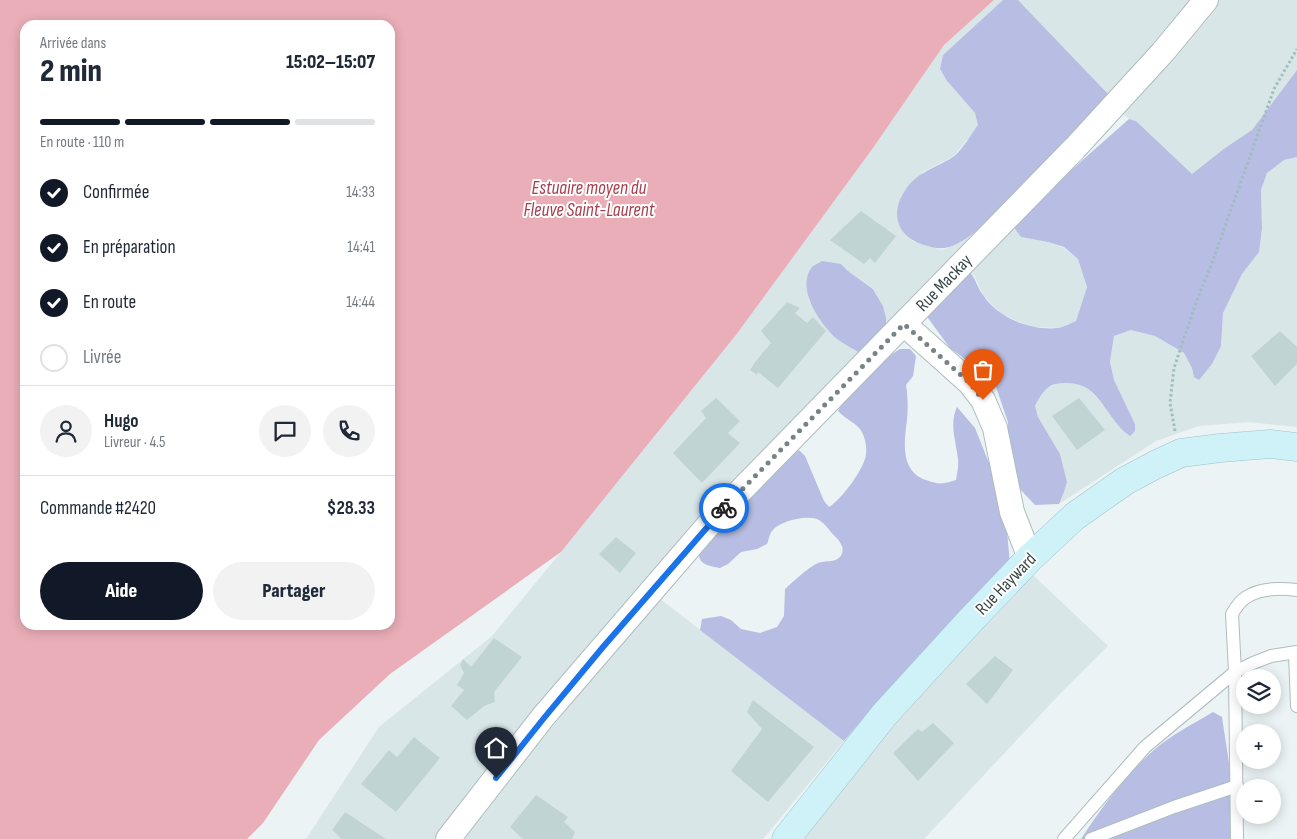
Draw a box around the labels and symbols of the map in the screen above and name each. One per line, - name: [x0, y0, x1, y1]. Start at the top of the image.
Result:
- water label: Estuaire moyen du Fleuve Saint-Laurent: [524, 177, 656, 222]
- street label: Rue Mackay: [912, 250, 976, 316]
- pin: [962, 349, 1004, 400]
- courier: [699, 483, 749, 533]
- street label: Rue Hayward: [971, 549, 1041, 619]
- pin: [475, 727, 517, 778]

